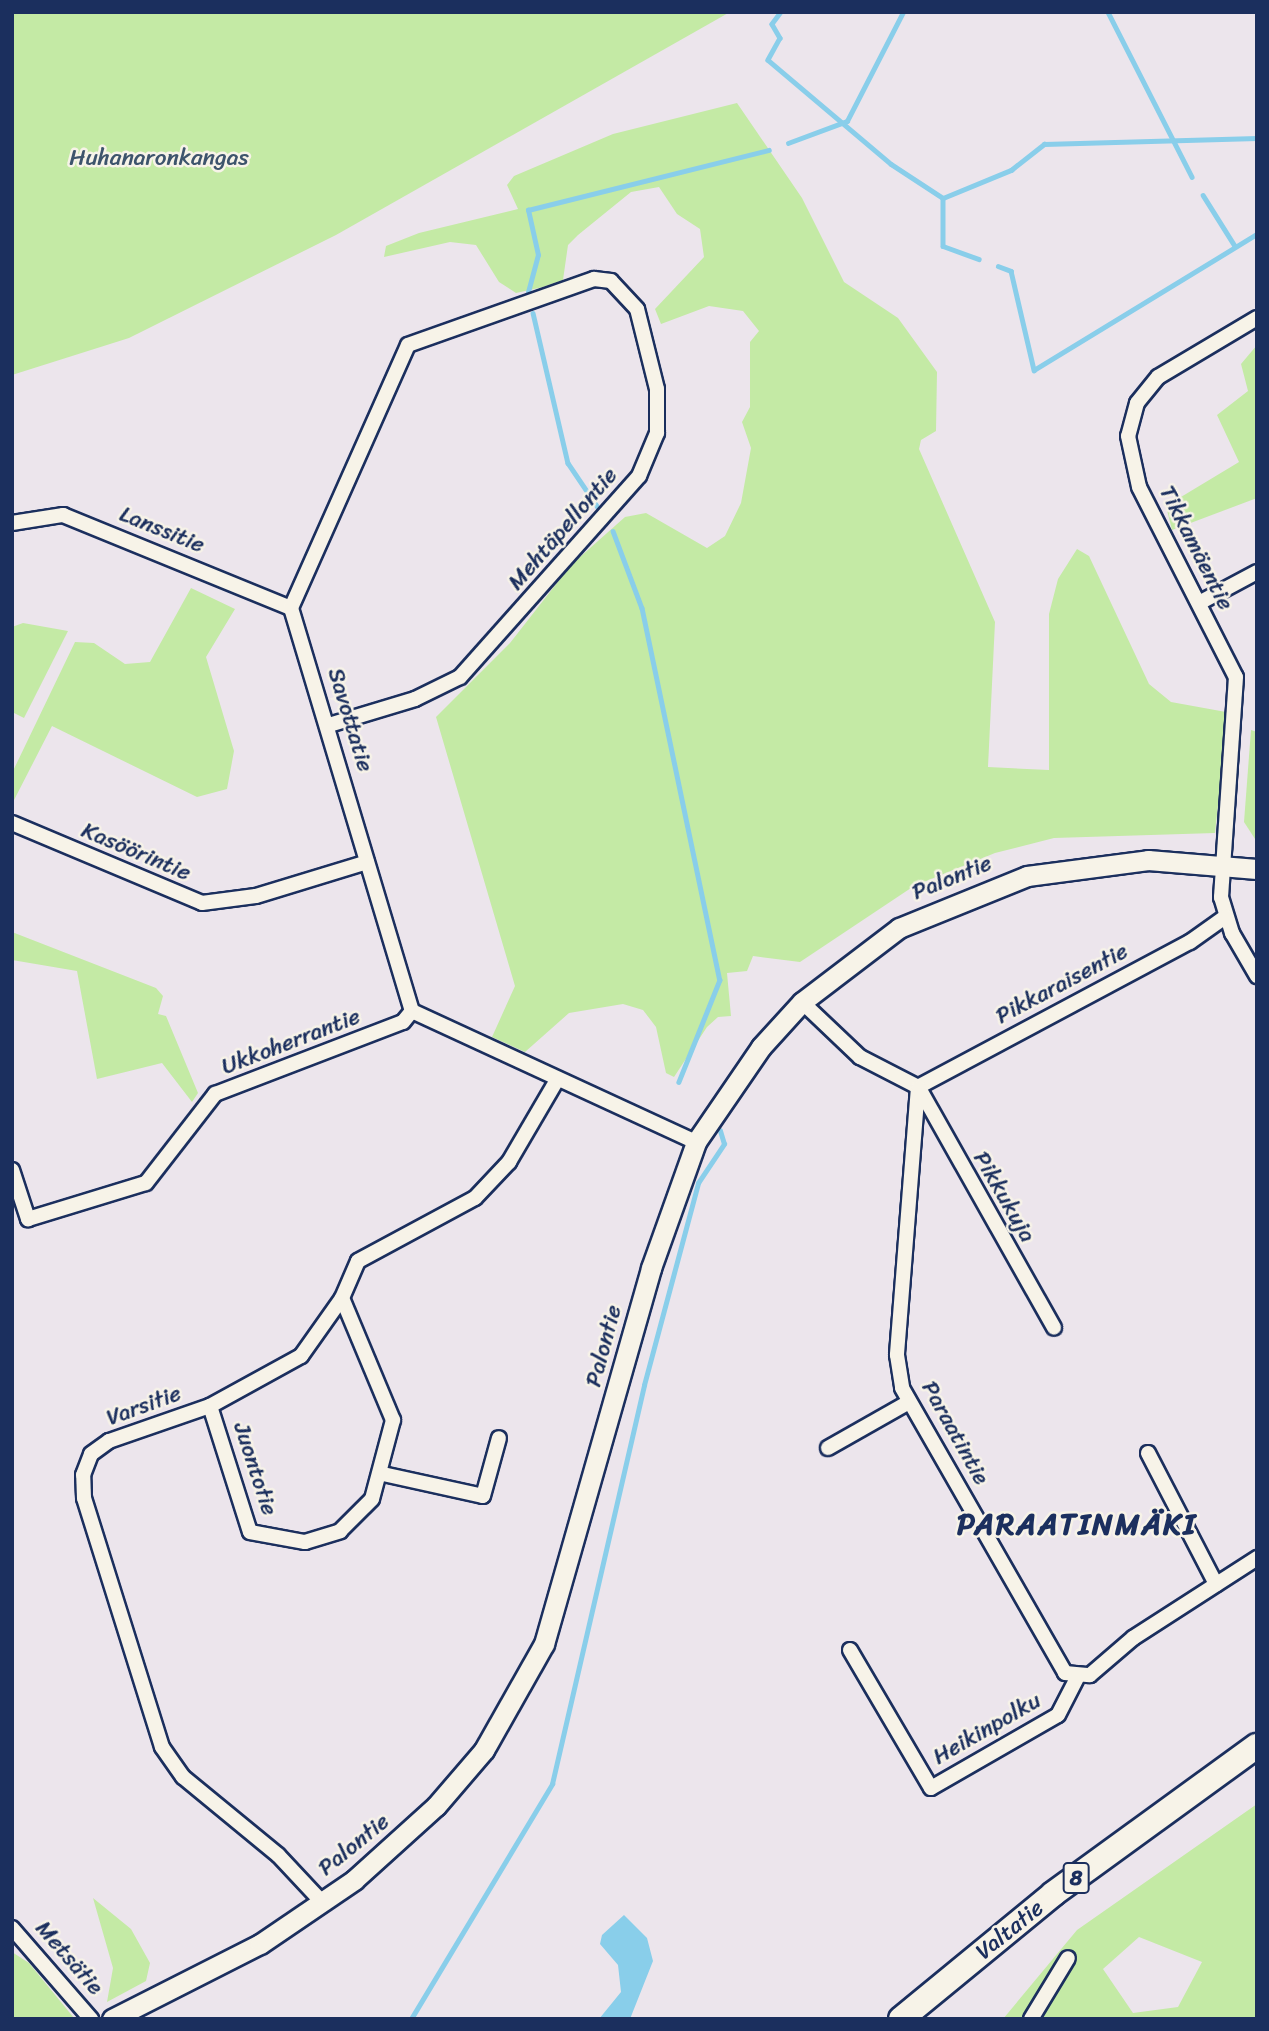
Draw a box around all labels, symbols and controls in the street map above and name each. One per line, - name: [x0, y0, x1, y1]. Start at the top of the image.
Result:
- park label: Huhanaronkangas: [69, 144, 249, 172]
- street label: Mehtäpellontie: [502, 462, 624, 596]
- street label: Tikkamäentie: [1153, 481, 1239, 615]
- street label: Lanssitie: [116, 501, 208, 559]
- street label: Savottatie: [321, 665, 379, 775]
- street label: Kasöörintie: [77, 817, 195, 887]
- street label: Palontie: [908, 850, 996, 906]
- street label: Pikkaraisentie: [991, 938, 1133, 1030]
- street label: Ukkoherrantie: [218, 1003, 364, 1081]
- street label: Pikkukuja: [967, 1147, 1041, 1247]
- street label: Palontie: [580, 1302, 628, 1390]
- street label: Paraatintie: [915, 1376, 995, 1490]
- street label: Varsitie: [103, 1380, 185, 1432]
- street label: Juontotie: [227, 1419, 283, 1519]
- district label: PARAATINMÄKI: [960, 1506, 1194, 1542]
- street label: Heikinpolku: [928, 1687, 1046, 1771]
- street label: Palontie: [313, 1808, 395, 1882]
- road number: 8: [1062, 1860, 1090, 1896]
- street label: Valtatie: [971, 1894, 1049, 1966]
- street label: Metsätie: [29, 1915, 109, 2001]

